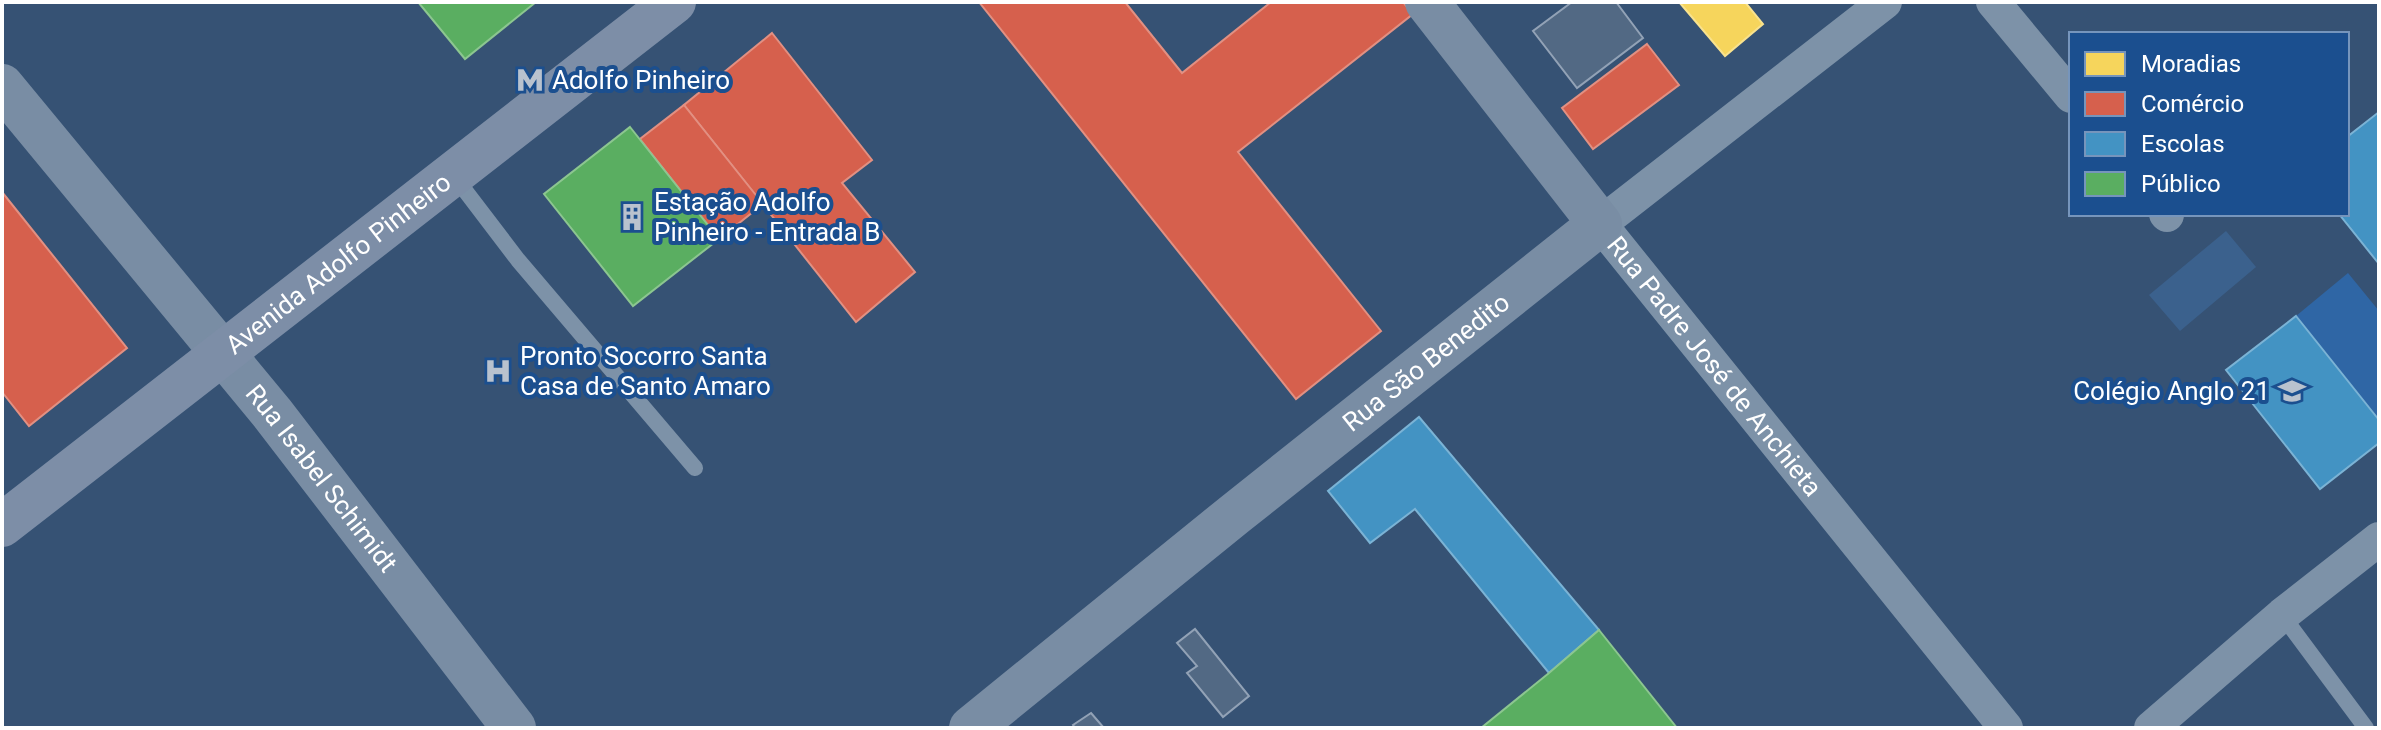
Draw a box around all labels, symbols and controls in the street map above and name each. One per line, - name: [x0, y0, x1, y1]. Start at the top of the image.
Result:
- legend: [2069, 32, 2349, 216]
- text: Moradias: [2141, 50, 2241, 78]
- metro station icon: Adolfo Pinheiro: [515, 65, 545, 95]
- place label: Adolfo Pinheiro: [552, 65, 730, 95]
- text: Comércio: [2141, 90, 2244, 118]
- text: Escolas: [2141, 130, 2225, 158]
- street label: Avenida Adolfo Pinheiro: [220, 167, 457, 360]
- text: Público: [2141, 170, 2221, 198]
- place label: Estação Adolfo Pinheiro - Entrada B: [654, 187, 881, 247]
- building icon: Estação Adolfo Pinheiro - Entrada B: [617, 202, 647, 232]
- street label: Rua Padre José de Anchieta: [1601, 230, 1828, 502]
- street label: Rua São Benedito: [1337, 287, 1515, 437]
- place label: Pronto Socorro Santa Casa de Santo Amaro: [520, 341, 771, 401]
- hospital icon: Pronto Socorro Santa Casa de Santo Amaro: [483, 356, 513, 386]
- place label: Colégio Anglo 21: [2073, 376, 2270, 406]
- school or university icon: Colégio Anglo 21: [2277, 376, 2307, 406]
- street label: Rua Isabel Schimidt: [240, 378, 404, 578]

